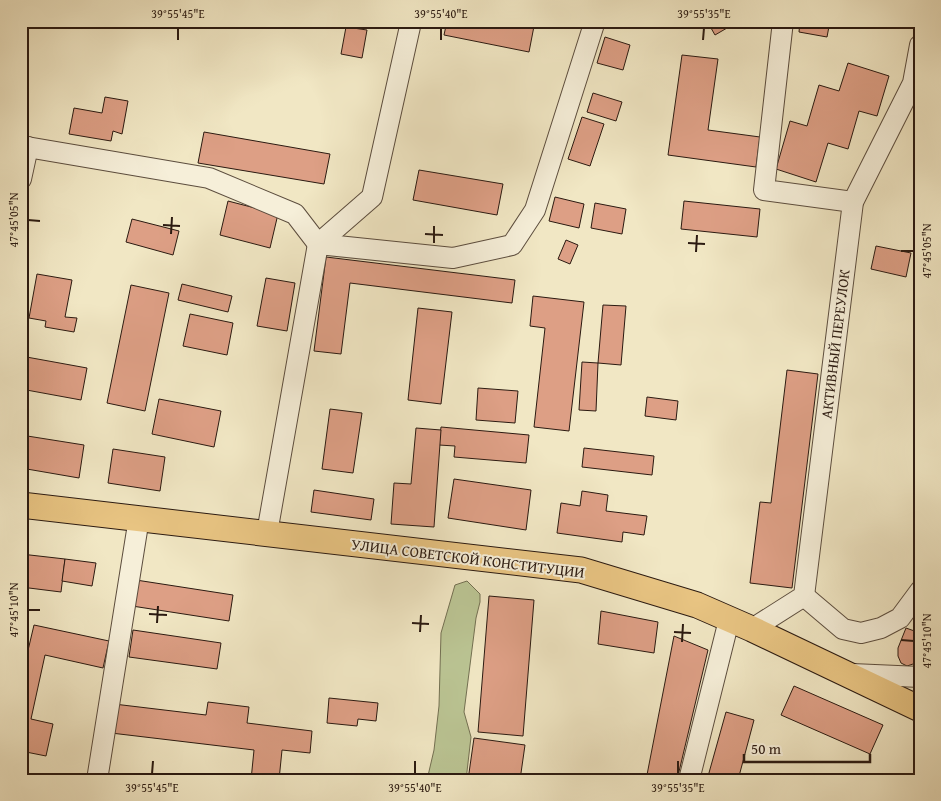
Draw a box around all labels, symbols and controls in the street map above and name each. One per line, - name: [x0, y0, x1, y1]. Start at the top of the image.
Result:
- text: 39°55'45"E: [151, 5, 205, 22]
- text: 39°55'40"E: [414, 5, 468, 22]
- text: 39°55'35"E: [677, 5, 731, 22]
- text: 47°45'05"N: [5, 192, 22, 248]
- text: 47°45'05"N: [918, 223, 935, 279]
- street label: АКТИВНЫЙ ПЕРЕУЛОК: [815, 267, 855, 420]
- street label: УЛИЦА СОВЕТСКОЙ КОНСТИТУЦИИ: [350, 533, 586, 583]
- text: 47°45'10"N: [5, 582, 22, 638]
- text: 47°45'10"N: [918, 613, 935, 669]
- scale bar: [744, 731, 870, 763]
- text: 50 m: [751, 738, 782, 759]
- text: 39°55'45"E: [125, 779, 179, 796]
- text: 39°55'40"E: [388, 779, 442, 796]
- text: 39°55'35"E: [651, 779, 705, 796]

